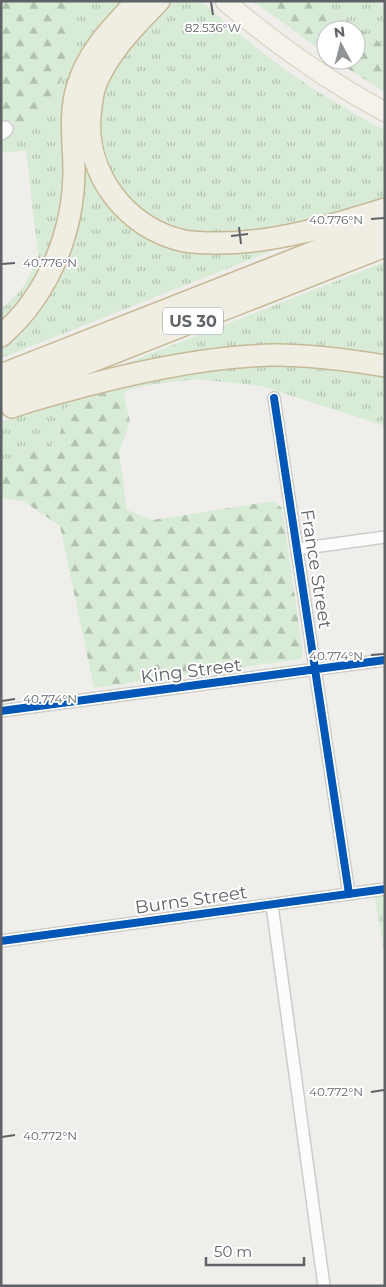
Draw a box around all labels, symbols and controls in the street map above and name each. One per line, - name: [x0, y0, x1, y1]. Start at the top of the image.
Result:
- text: 82.536°W: [185, 20, 241, 35]
- north arrow: [316, 20, 366, 70]
- text: N: [333, 22, 346, 42]
- text: 40.776°N: [309, 212, 363, 227]
- text: 40.776°N: [23, 255, 77, 270]
- road number: US 30: [163, 308, 223, 334]
- street label: France Street: [296, 508, 336, 630]
- text: 40.774°N: [309, 648, 363, 663]
- street label: King Street: [139, 654, 243, 688]
- text: 40.774°N: [23, 691, 77, 706]
- street label: Burns Street: [134, 881, 248, 919]
- text: 40.772°N: [309, 1084, 363, 1099]
- text: 40.772°N: [23, 1128, 77, 1143]
- scale bar: [206, 1234, 304, 1266]
- text: 50 m: [214, 1242, 252, 1261]

